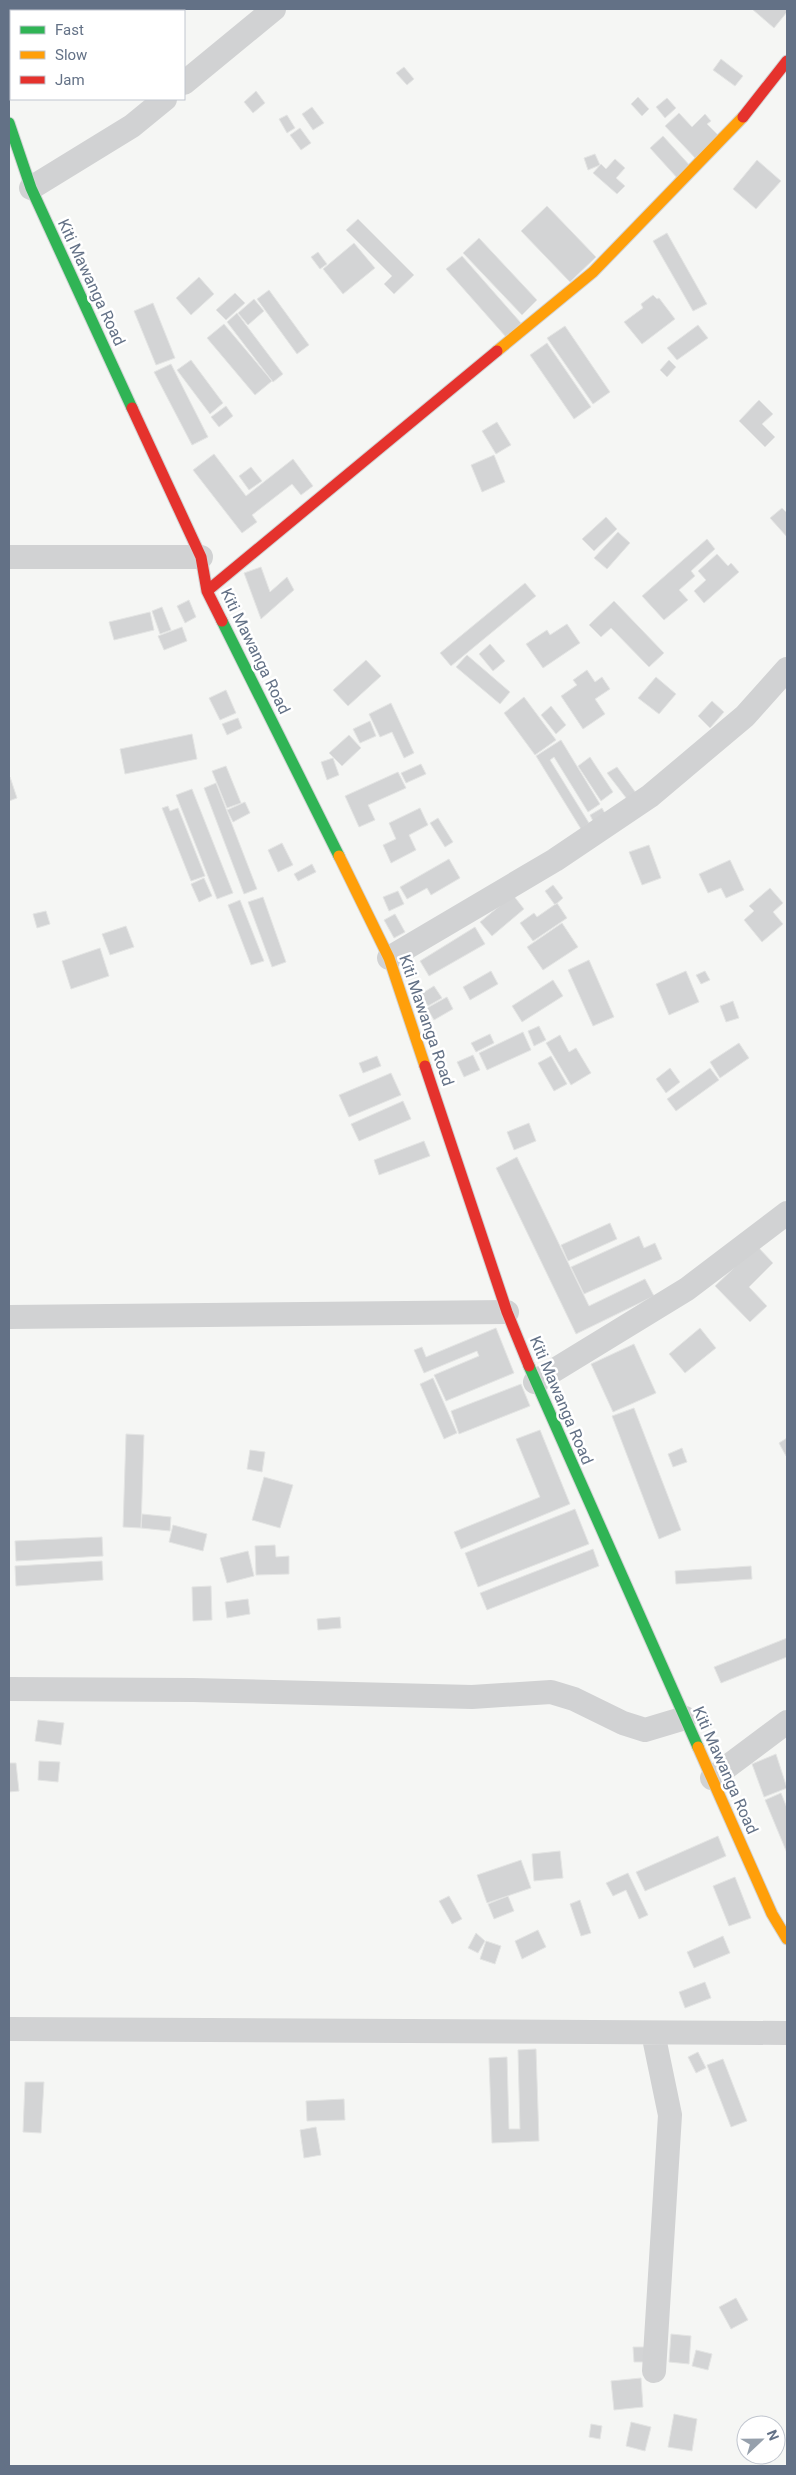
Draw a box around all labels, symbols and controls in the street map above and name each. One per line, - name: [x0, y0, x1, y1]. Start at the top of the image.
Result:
- legend: [10, 10, 185, 100]
- text: Fast: [55, 21, 84, 39]
- text: Slow: [55, 46, 87, 64]
- text: Jam: [55, 71, 85, 89]
- street label: Kiti Mawanga Road: [54, 216, 129, 349]
- street label: Kiti Mawanga Road: [217, 585, 294, 717]
- street label: Kiti Mawanga Road: [395, 952, 458, 1088]
- street label: Kiti Mawanga Road: [526, 1333, 597, 1467]
- street label: Kiti Mawanga Road: [689, 1703, 762, 1837]
- north arrow: [736, 2415, 786, 2465]
- text: N: [764, 2428, 782, 2443]

